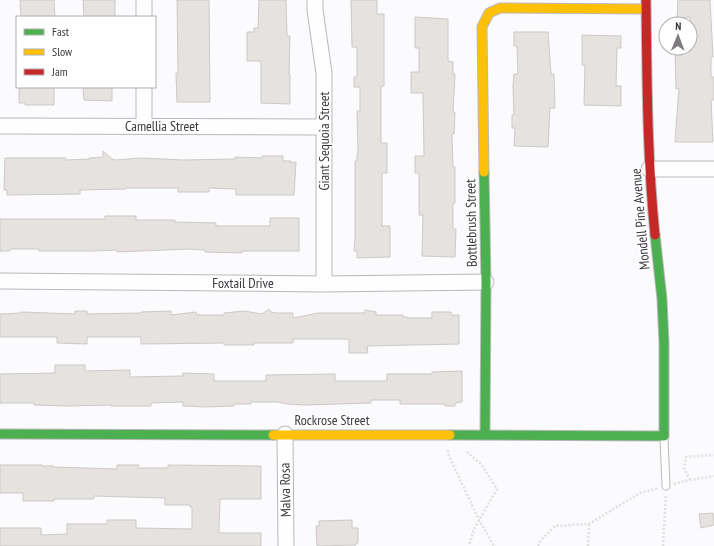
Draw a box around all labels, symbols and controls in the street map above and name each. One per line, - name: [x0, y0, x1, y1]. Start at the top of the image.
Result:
- legend: [16, 16, 156, 88]
- north arrow: [658, 16, 698, 56]
- text: N: [675, 19, 681, 33]
- text: Fast: [52, 24, 70, 39]
- text: Slow: [52, 44, 73, 59]
- text: Jam: [51, 64, 68, 79]
- street label: Giant Sequoia Street: [315, 91, 333, 190]
- street label: Camellia Street: [125, 117, 199, 135]
- street label: Mondell Pine Avenue: [627, 167, 653, 270]
- street label: Bottlebrush Street: [461, 179, 481, 267]
- street label: Foxtail Drive: [212, 274, 274, 292]
- street label: Rockrose Street: [295, 411, 370, 429]
- street label: Malva Rosa: [276, 463, 294, 517]

